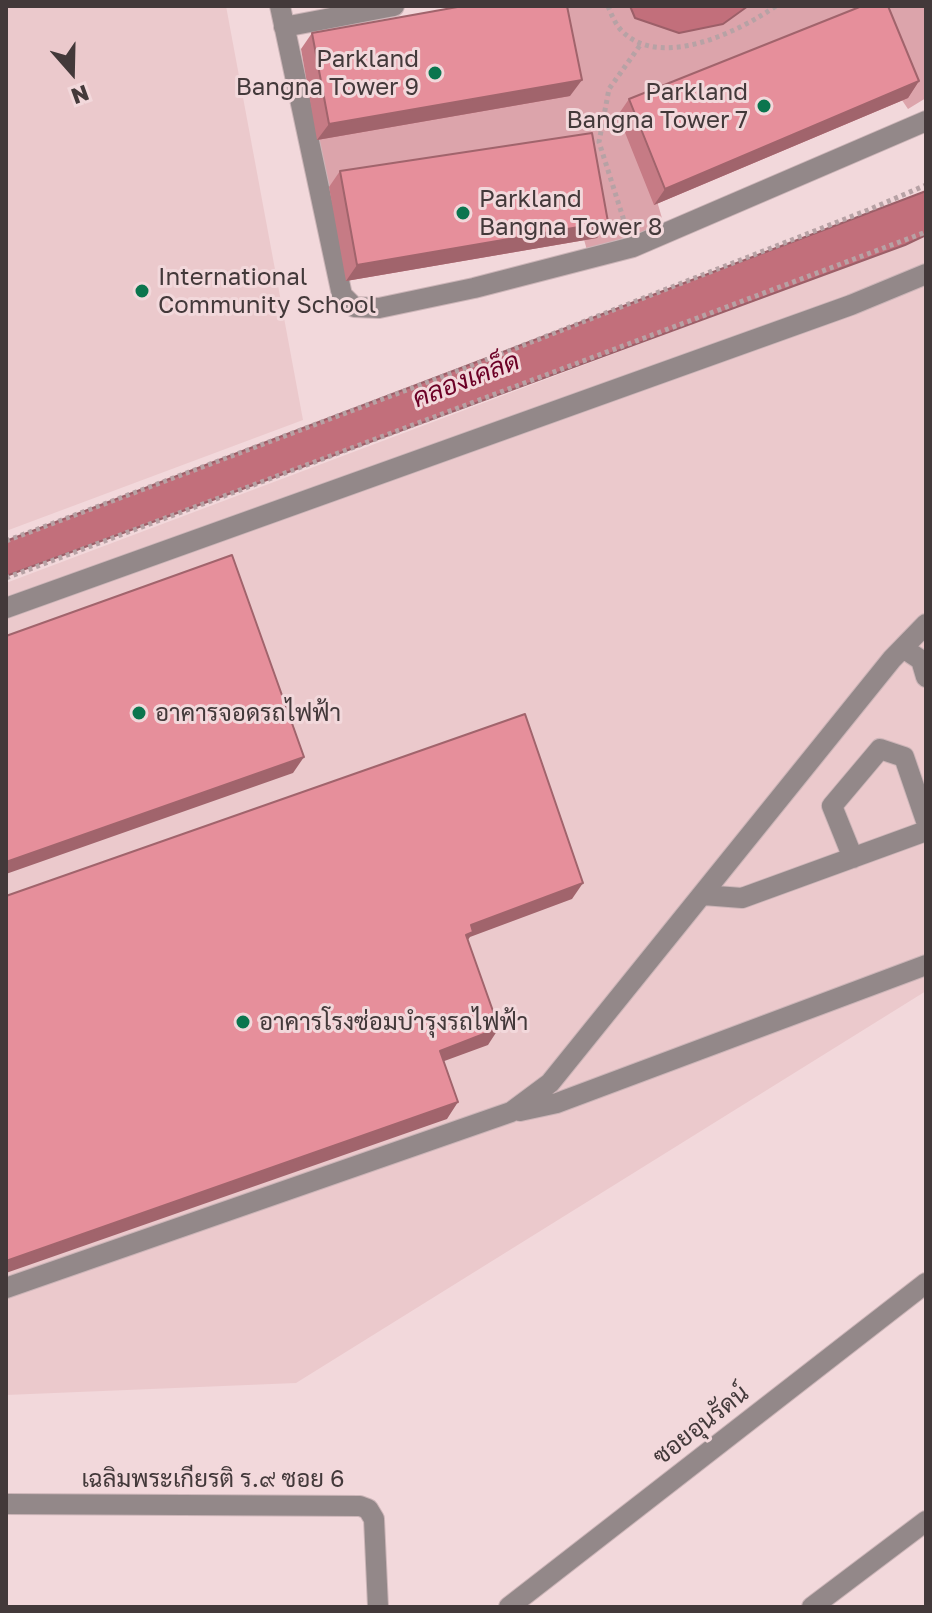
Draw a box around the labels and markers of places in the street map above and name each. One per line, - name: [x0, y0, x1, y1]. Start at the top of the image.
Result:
- place label: Parkland Bangna Tower 9: [236, 45, 419, 101]
- marker: Parkland Bangna Tower 9: [426, 64, 444, 82]
- place label: Parkland Bangna Tower 7: [566, 78, 748, 134]
- marker: Parkland Bangna Tower 7: [755, 97, 773, 115]
- place label: Parkland Bangna Tower 8: [479, 185, 662, 241]
- marker: Parkland Bangna Tower 8: [454, 204, 472, 222]
- place label: International Community School: [158, 263, 376, 319]
- marker: International Community School: [133, 282, 151, 300]
- place label: อาคารจอดรถไฟฟ้า: [155, 699, 341, 727]
- marker: อาคารจอดรถไฟฟ้า: [130, 704, 148, 722]
- place label: อาคารโรงซ่อมบำรุงรถไฟฟ้า: [259, 1008, 528, 1036]
- marker: อาคารโรงซ่อมบำรุงรถไฟฟ้า: [234, 1013, 252, 1031]

